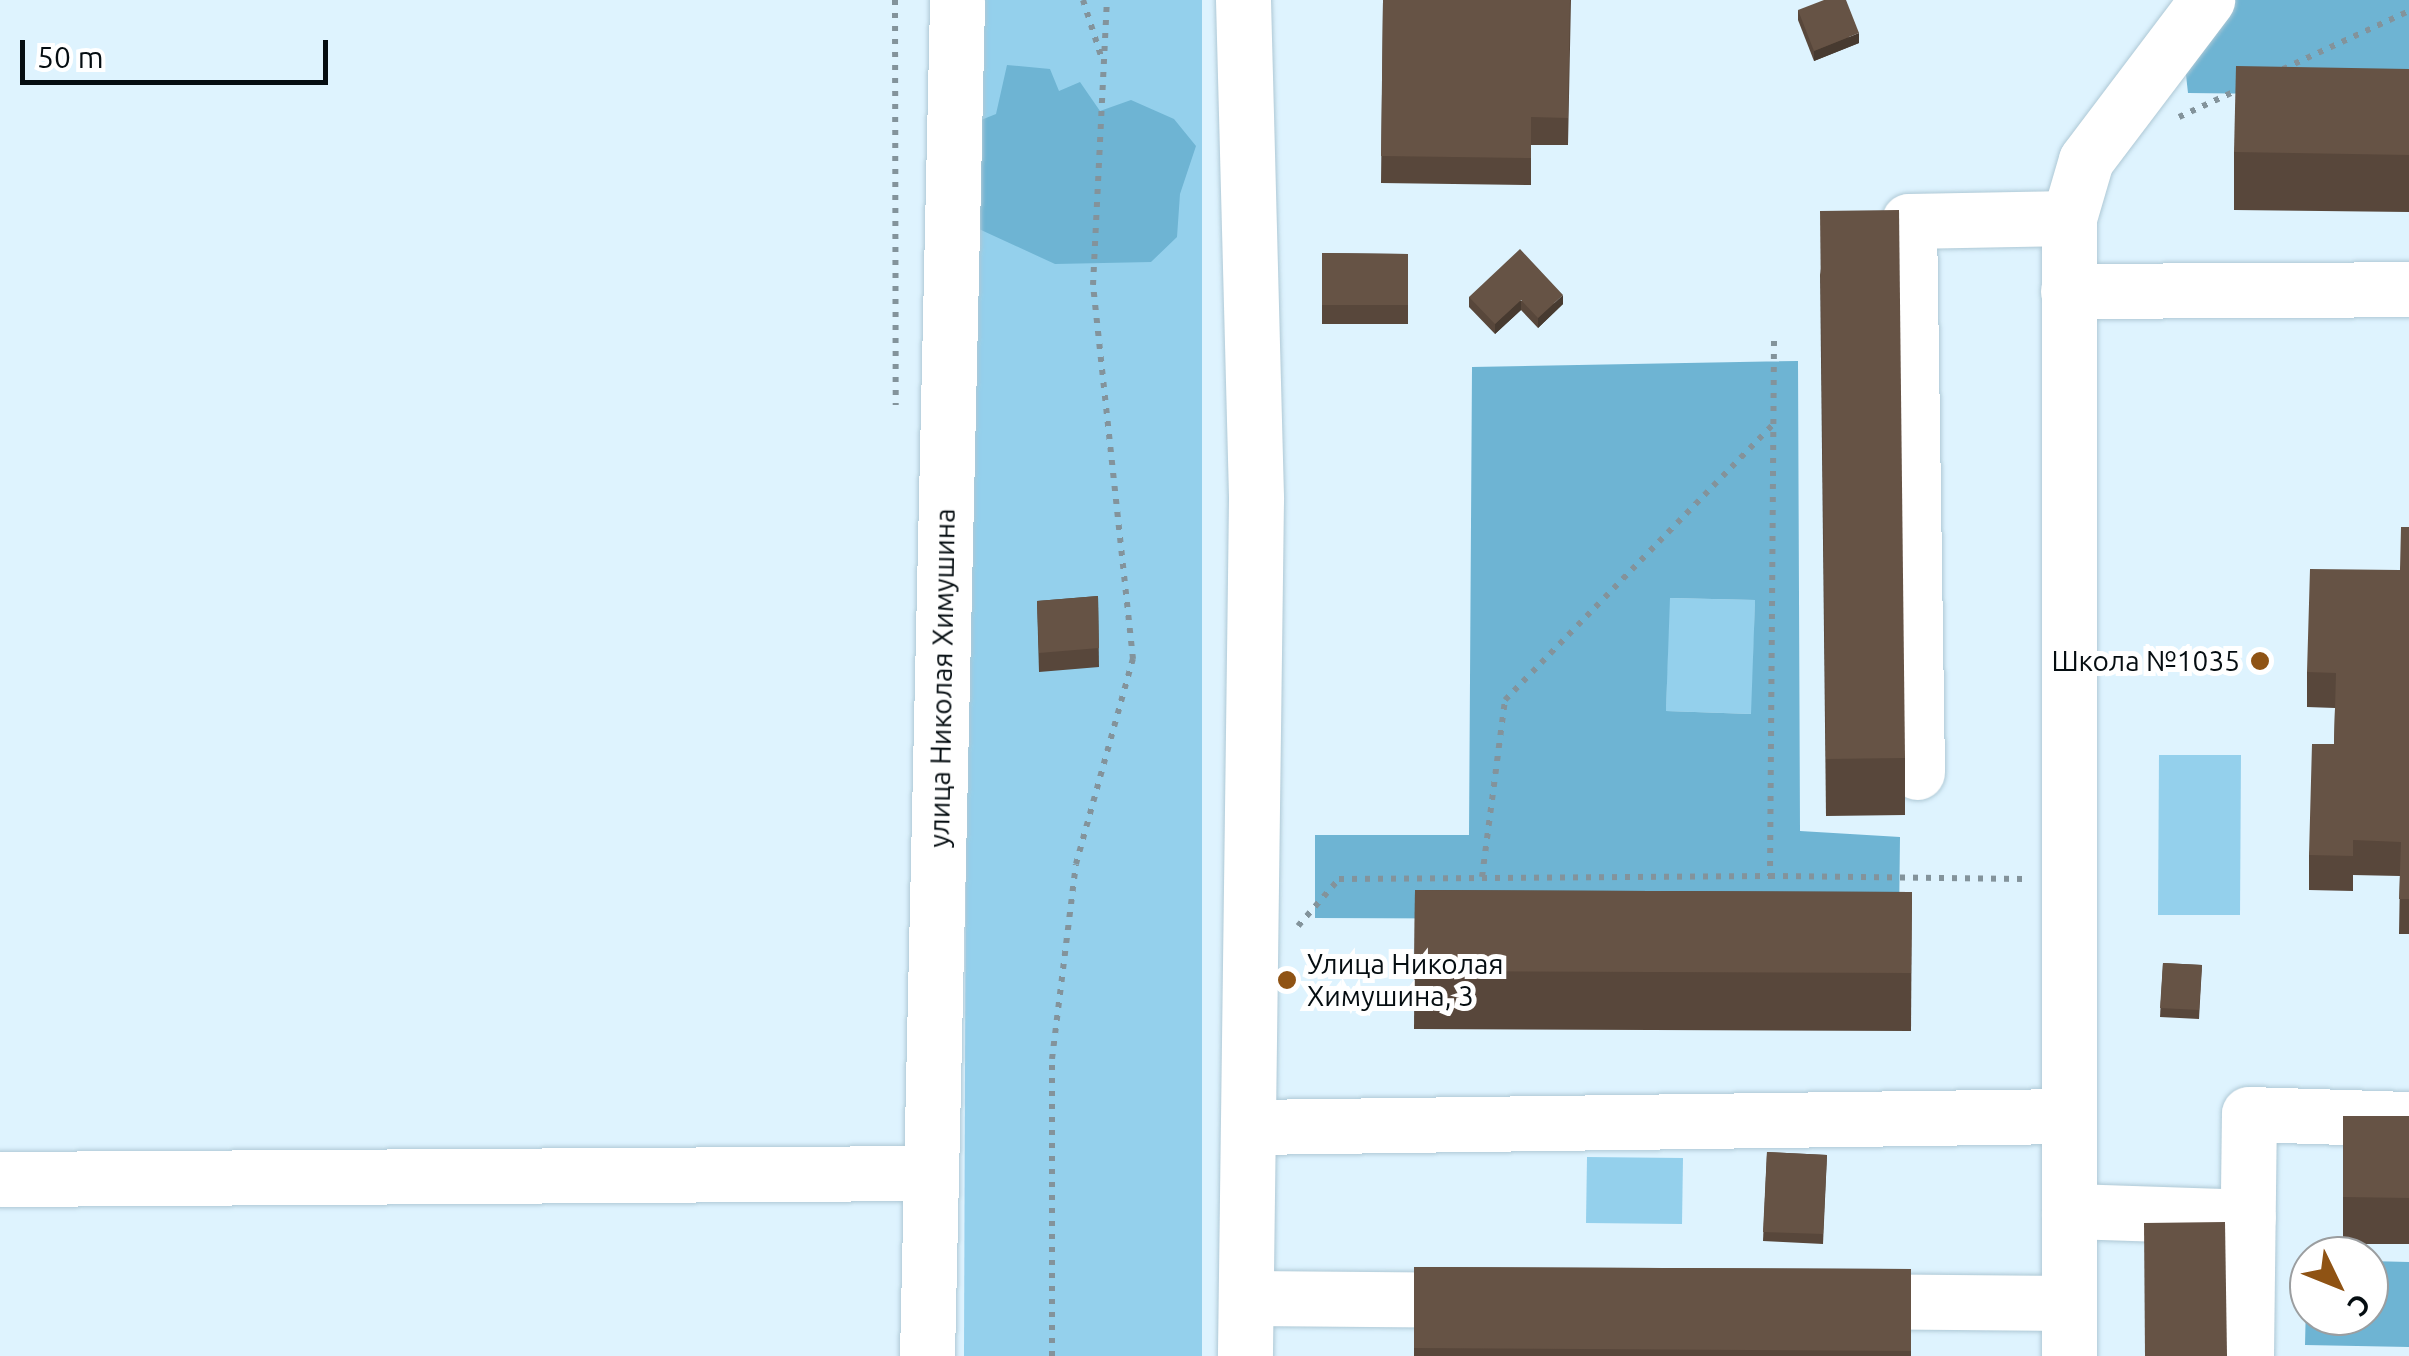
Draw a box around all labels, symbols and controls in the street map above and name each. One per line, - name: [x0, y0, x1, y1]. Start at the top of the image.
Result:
- scale bar: [25, 20, 332, 82]
- text: 50 m: [37, 40, 104, 74]
- street label: улица Николая Химушина: [922, 508, 962, 848]
- place label: Школа №1035: [2051, 644, 2240, 678]
- marker: Школа №1035: [2249, 650, 2271, 672]
- place label: Улица Николая Химушина, 3: [1307, 947, 1504, 1013]
- marker: Улица Николая Химушина, 3: [1276, 969, 1298, 991]
- north arrow: [2289, 1236, 2389, 1336]
- text: С: [2342, 1288, 2377, 1323]

